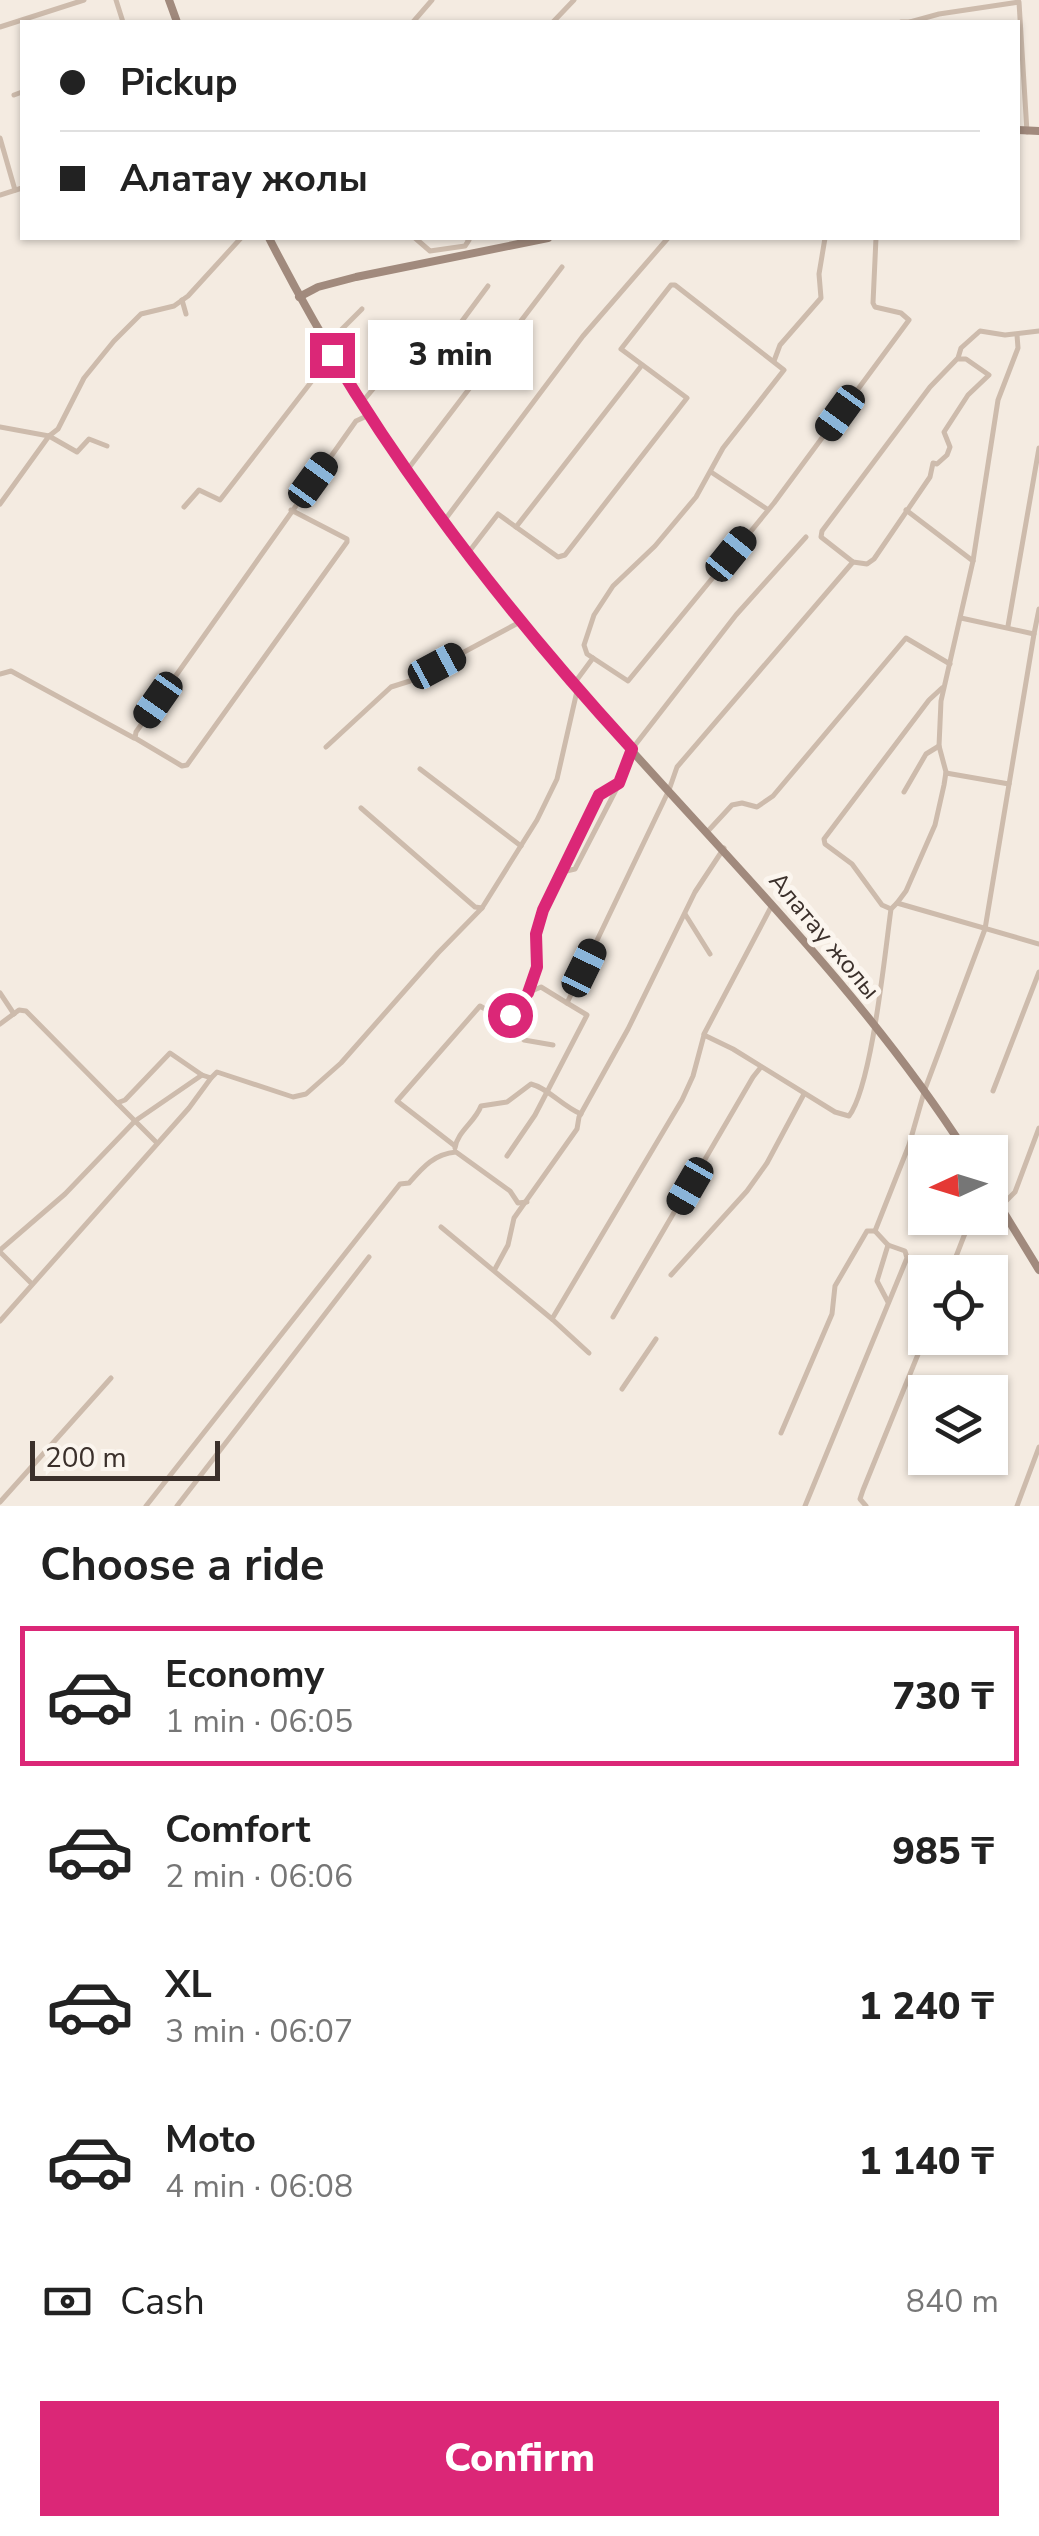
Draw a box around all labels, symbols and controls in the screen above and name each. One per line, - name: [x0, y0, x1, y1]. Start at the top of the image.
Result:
- text: Pickup: [120, 57, 238, 108]
- text: Алатау жолы: [120, 153, 368, 204]
- callout: 3 min: [367, 320, 532, 390]
- route end: [310, 333, 355, 378]
- text: 3 min: [408, 333, 493, 376]
- car: [810, 380, 870, 446]
- car: [283, 447, 343, 513]
- car: [700, 521, 762, 587]
- car: [403, 639, 471, 693]
- car: [129, 667, 187, 733]
- street label: Алатау жолы: [761, 865, 887, 1006]
- car: [557, 934, 611, 1002]
- route start: [488, 993, 533, 1038]
- north arrow: [908, 1135, 1008, 1235]
- map controls: [908, 1135, 1008, 1475]
- car: [662, 1153, 718, 1219]
- button: locate: [908, 1255, 1008, 1355]
- button: layers: [908, 1375, 1008, 1475]
- scale bar: [30, 1436, 220, 1480]
- text: 200 m: [45, 1439, 127, 1477]
- text: Choose a ride: [40, 1535, 325, 1596]
- text: Economy: [165, 1649, 324, 1700]
- icon: car: [45, 1651, 135, 1741]
- text: 730 ₸: [892, 1671, 994, 1722]
- text: 1 min · 06:05: [165, 1700, 353, 1743]
- text: Comfort: [165, 1804, 310, 1855]
- icon: car: [45, 1806, 135, 1896]
- text: 985 ₸: [892, 1826, 994, 1877]
- text: 2 min · 06:06: [165, 1855, 353, 1898]
- text: XL: [165, 1959, 212, 2010]
- icon: car: [45, 1961, 135, 2051]
- text: 1 240 ₸: [859, 1981, 994, 2032]
- text: 3 min · 06:07: [165, 2010, 353, 2053]
- text: Moto: [165, 2114, 256, 2165]
- icon: car: [45, 2116, 135, 2206]
- text: 1 140 ₸: [859, 2136, 994, 2187]
- text: 4 min · 06:08: [165, 2165, 353, 2208]
- icon: cash: [40, 2274, 95, 2329]
- text: Cash: [120, 2276, 205, 2327]
- text: 840 m: [906, 2280, 999, 2323]
- button: Confirm: [40, 2401, 999, 2516]

